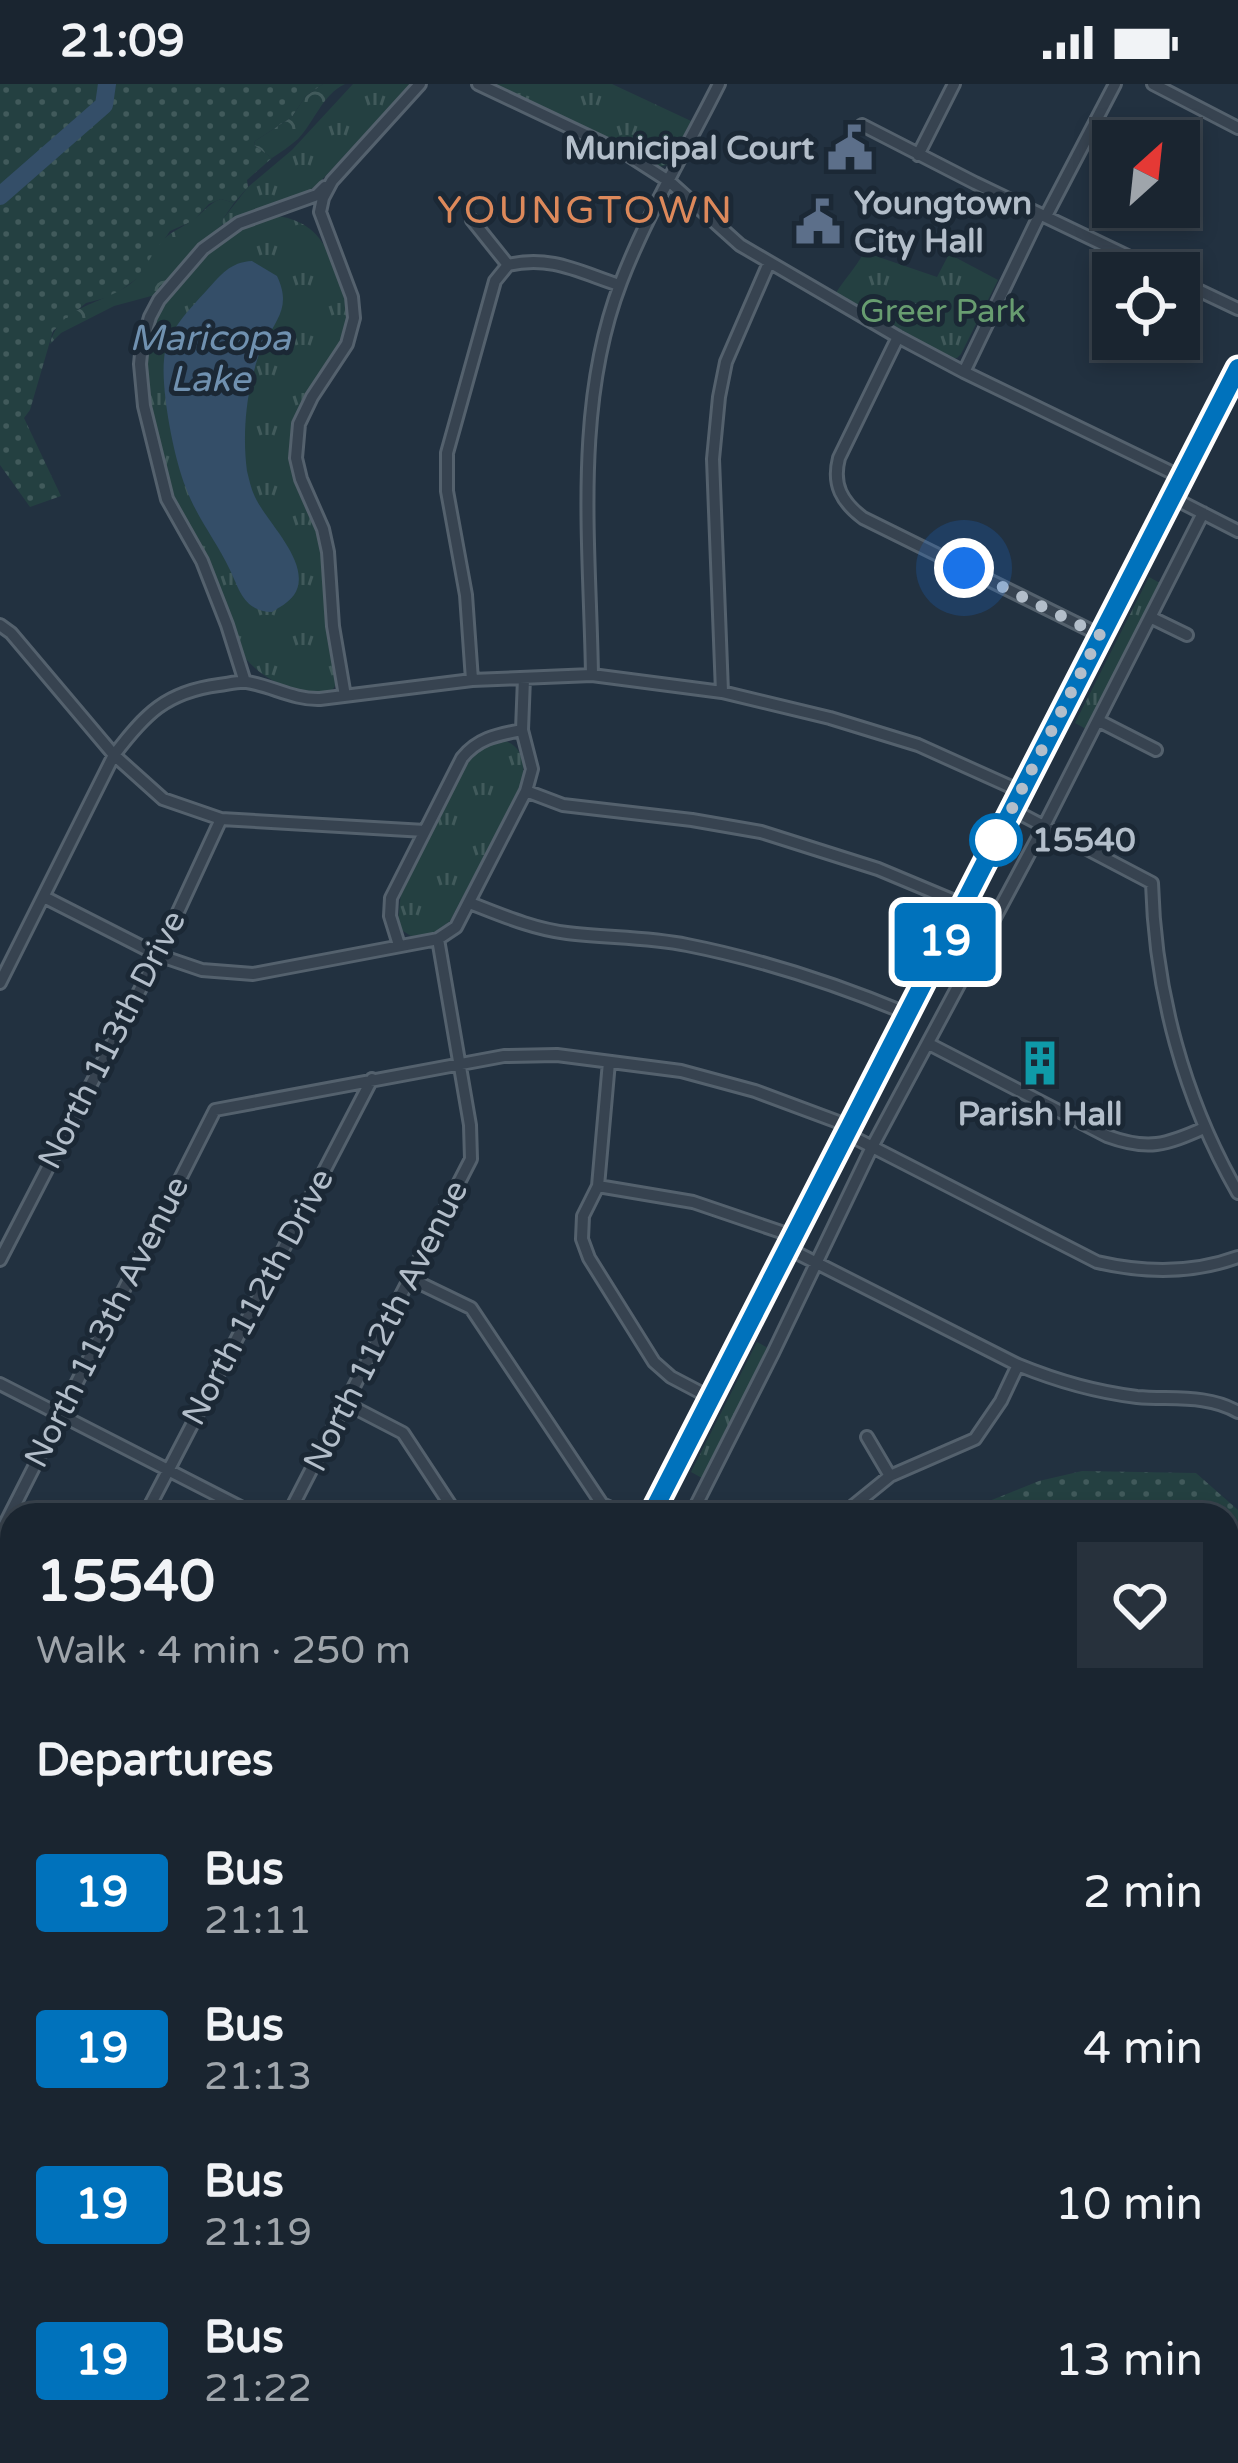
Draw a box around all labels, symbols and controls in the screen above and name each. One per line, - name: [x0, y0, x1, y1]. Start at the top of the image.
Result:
- text: 21:09: [60, 15, 185, 69]
- north arrow: [1092, 120, 1200, 228]
- map controls: [1092, 120, 1200, 360]
- public building icon: Municipal Court: [825, 123, 875, 173]
- place label: Municipal Court: [564, 129, 814, 168]
- place label: Youngtown City Hall: [854, 184, 1032, 261]
- district label: YOUNGTOWN: [437, 187, 735, 234]
- public building icon: Youngtown City Hall: [793, 197, 843, 247]
- button: locate: [1092, 252, 1200, 360]
- park label: Greer Park: [860, 292, 1026, 331]
- water label: Maricopa Lake: [129, 317, 292, 401]
- your location: [934, 538, 994, 598]
- marker: 15540: [971, 815, 1021, 865]
- place label: 15540: [1032, 821, 1136, 860]
- line badge: 19: [891, 903, 999, 981]
- street label: North 113th Drive: [30, 904, 194, 1176]
- text: 19: [919, 916, 971, 967]
- building icon: Parish Hall: [1015, 1038, 1065, 1088]
- place label: Parish Hall: [957, 1095, 1123, 1134]
- street label: North 112th Drive: [174, 1162, 342, 1432]
- street label: North 113th Avenue: [17, 1170, 197, 1474]
- street label: North 112th Avenue: [296, 1174, 476, 1478]
- button: heart: [1077, 1542, 1203, 1668]
- text: 15540: [36, 1548, 215, 1616]
- text: Walk · 4 min · 250 m: [36, 1627, 411, 1674]
- text: Departures: [36, 1734, 274, 1788]
- text: Bus: [204, 1843, 284, 1897]
- text: 2 min: [1083, 1866, 1203, 1920]
- text: 19: [76, 1867, 128, 1918]
- text: 21:11: [204, 1897, 312, 1944]
- text: Bus: [204, 1999, 284, 2053]
- text: 4 min: [1083, 2022, 1203, 2076]
- text: 19: [76, 2023, 128, 2074]
- text: 21:13: [204, 2053, 312, 2100]
- text: Bus: [204, 2155, 284, 2209]
- text: 10 min: [1055, 2178, 1203, 2232]
- text: 19: [76, 2179, 128, 2230]
- text: 21:19: [204, 2209, 312, 2256]
- text: Bus: [204, 2311, 284, 2365]
- text: 13 min: [1055, 2334, 1203, 2388]
- text: 19: [76, 2335, 128, 2386]
- text: 21:22: [204, 2365, 312, 2412]

